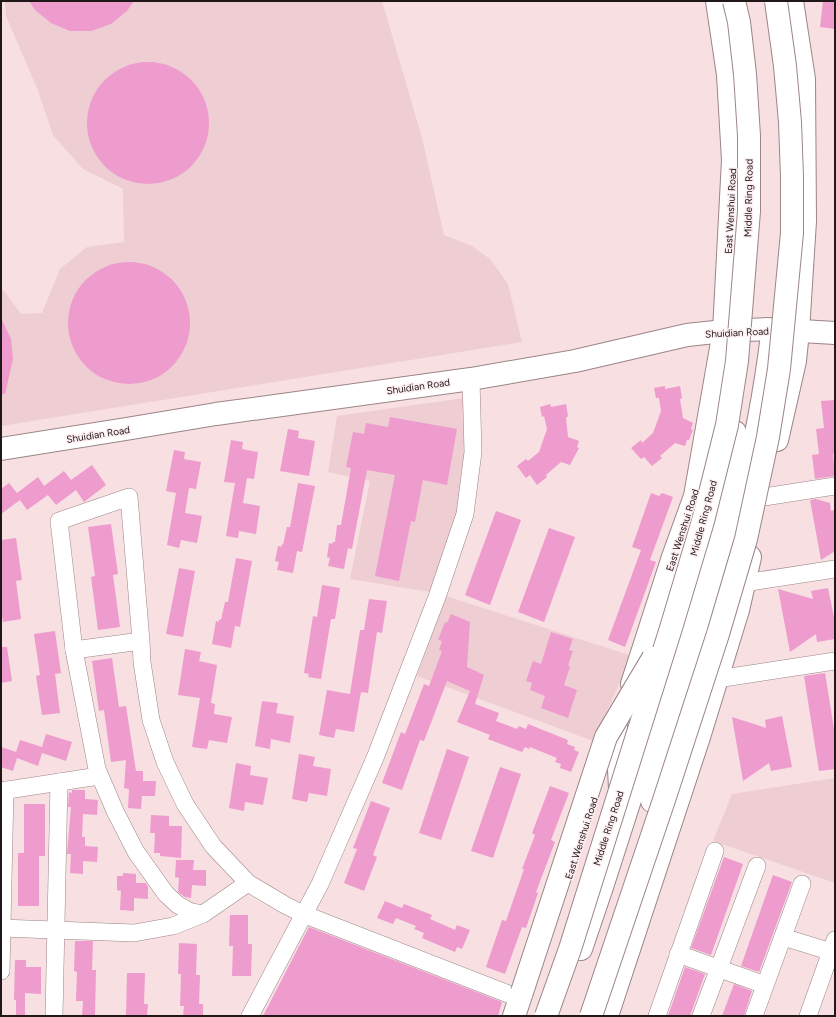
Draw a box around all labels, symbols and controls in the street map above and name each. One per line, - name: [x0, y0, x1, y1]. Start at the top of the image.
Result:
- street label: Middle Ring Road: [741, 159, 756, 237]
- street label: East Wenshui Road: [722, 168, 739, 254]
- street label: Shuidian Road: [705, 324, 769, 341]
- street label: Shuidian Road: [385, 376, 451, 397]
- street label: Shuidian Road: [65, 423, 131, 446]
- street label: Middle Ring Road: [687, 479, 720, 558]
- street label: East Wenshui Road: [663, 487, 702, 573]
- street label: Middle Ring Road: [590, 789, 627, 867]
- street label: East Wenshui Road: [562, 795, 601, 881]

